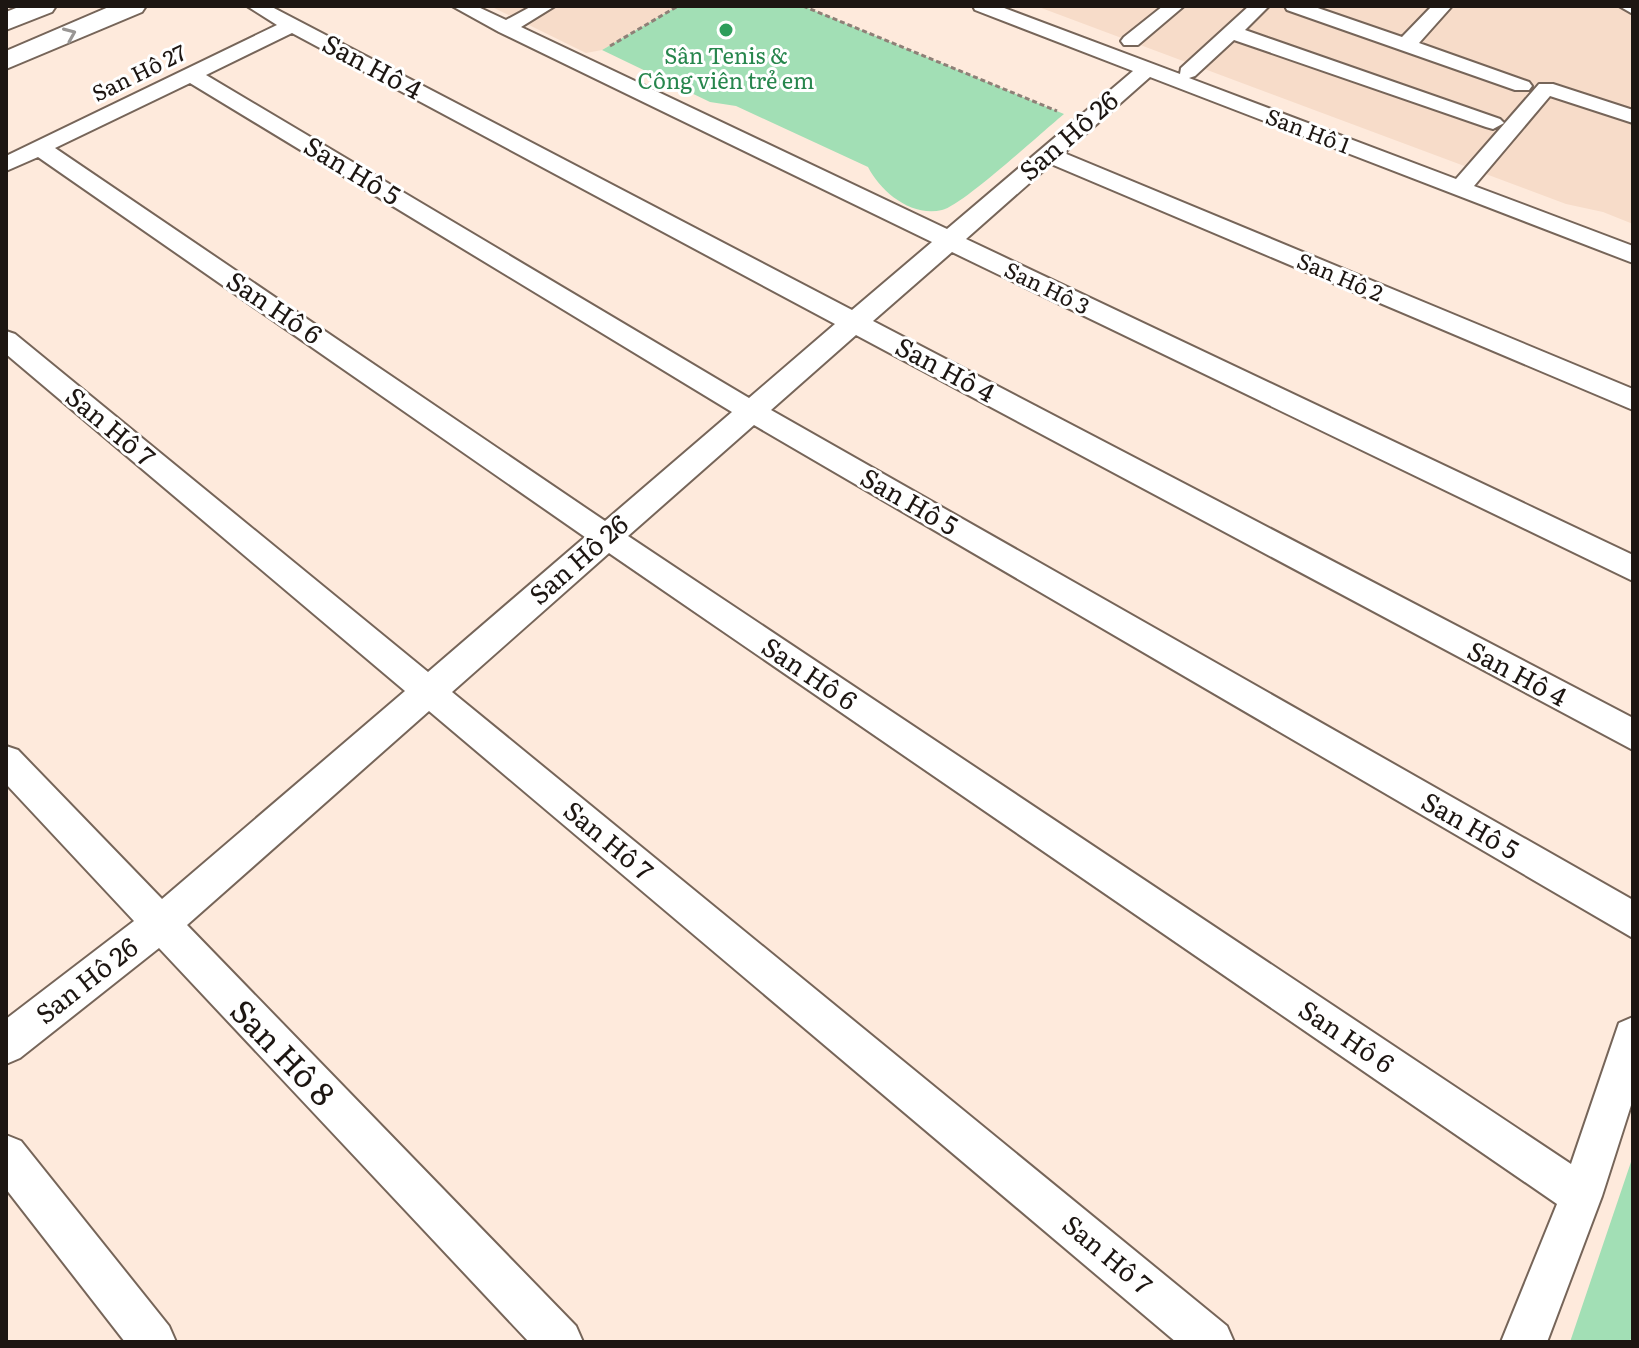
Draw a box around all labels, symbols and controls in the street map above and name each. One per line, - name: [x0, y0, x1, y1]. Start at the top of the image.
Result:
- marker: Sân Tenis & Công viên trẻ em: [717, 21, 735, 39]
- street label: San Hô 4: [316, 22, 430, 107]
- one-way arrow: [61, 27, 76, 43]
- street label: San Hô 27: [86, 35, 191, 109]
- place label: Sân Tenis & Công viên trẻ em: [638, 38, 814, 96]
- street label: San Hô 26: [1009, 80, 1126, 188]
- street label: San Hô 1: [1262, 98, 1356, 161]
- street label: San Hô 5: [298, 125, 409, 213]
- street label: San Hô 2: [1293, 243, 1389, 308]
- street label: San Hô 3: [1000, 252, 1096, 321]
- street label: San Hô 6: [220, 260, 331, 352]
- street label: San Hô 4: [889, 325, 1003, 410]
- street label: San Hô 7: [58, 376, 165, 474]
- street label: San Hô 5: [854, 456, 966, 543]
- street label: San Hô 26: [519, 504, 636, 612]
- street label: San Hô 6: [755, 626, 866, 718]
- street label: San Hô 4: [1461, 629, 1575, 714]
- street label: San Hô 5: [1415, 780, 1527, 867]
- street label: San Hô 7: [556, 790, 663, 888]
- street label: San Hô 26: [26, 927, 145, 1032]
- street label: San Hô 8: [221, 987, 347, 1115]
- street label: San Hô 6: [1292, 989, 1403, 1081]
- street label: San Hô 7: [1055, 1204, 1162, 1302]

